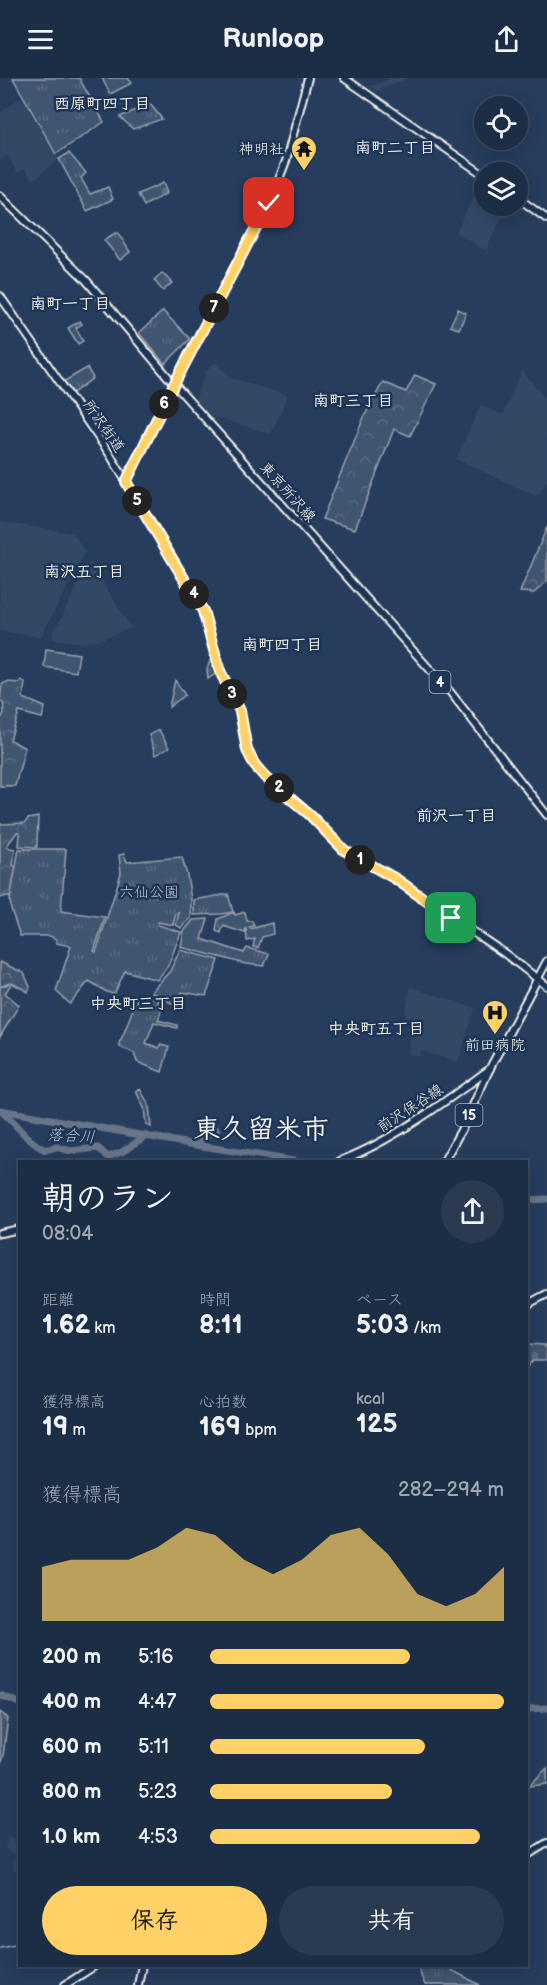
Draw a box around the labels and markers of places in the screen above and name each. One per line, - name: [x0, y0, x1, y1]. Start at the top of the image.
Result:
- temple icon: 神明社: [289, 134, 319, 172]
- place label: 神明社: [239, 140, 284, 159]
- pin: [243, 177, 294, 228]
- pin: 7: [199, 293, 229, 323]
- pin: 6: [149, 389, 179, 419]
- pin: 5: [122, 486, 152, 516]
- pin: 4: [179, 579, 209, 609]
- pin: 3: [217, 679, 247, 709]
- pin: 2: [264, 773, 294, 803]
- pin: 1: [345, 845, 375, 875]
- pin: [425, 892, 476, 943]
- hospital icon: 前田病院: [480, 998, 510, 1036]
- place label: 前田病院: [465, 1036, 525, 1055]

